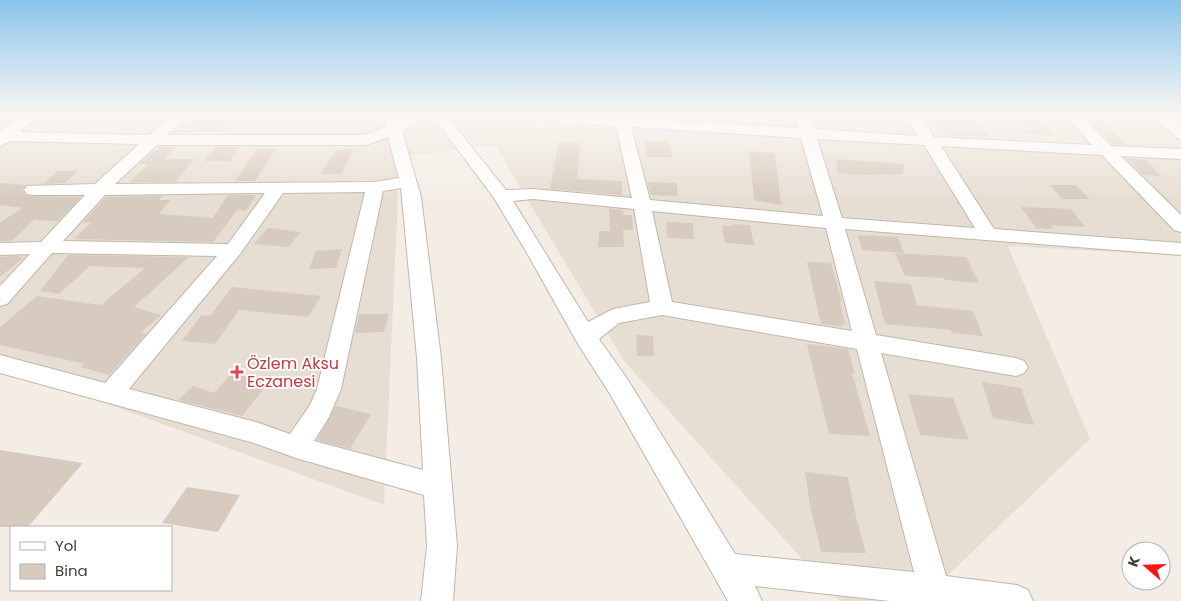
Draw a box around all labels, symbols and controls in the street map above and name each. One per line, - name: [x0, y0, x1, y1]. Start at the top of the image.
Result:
- place label: Özlem Aksu Eczanesi: [247, 352, 339, 393]
- marker: Özlem Aksu Eczanesi: [231, 366, 243, 378]
- legend: [10, 526, 172, 591]
- text: Yol: [55, 535, 77, 556]
- north arrow: [1121, 541, 1171, 591]
- text: K: [1123, 553, 1145, 570]
- text: Bina: [55, 560, 88, 581]

